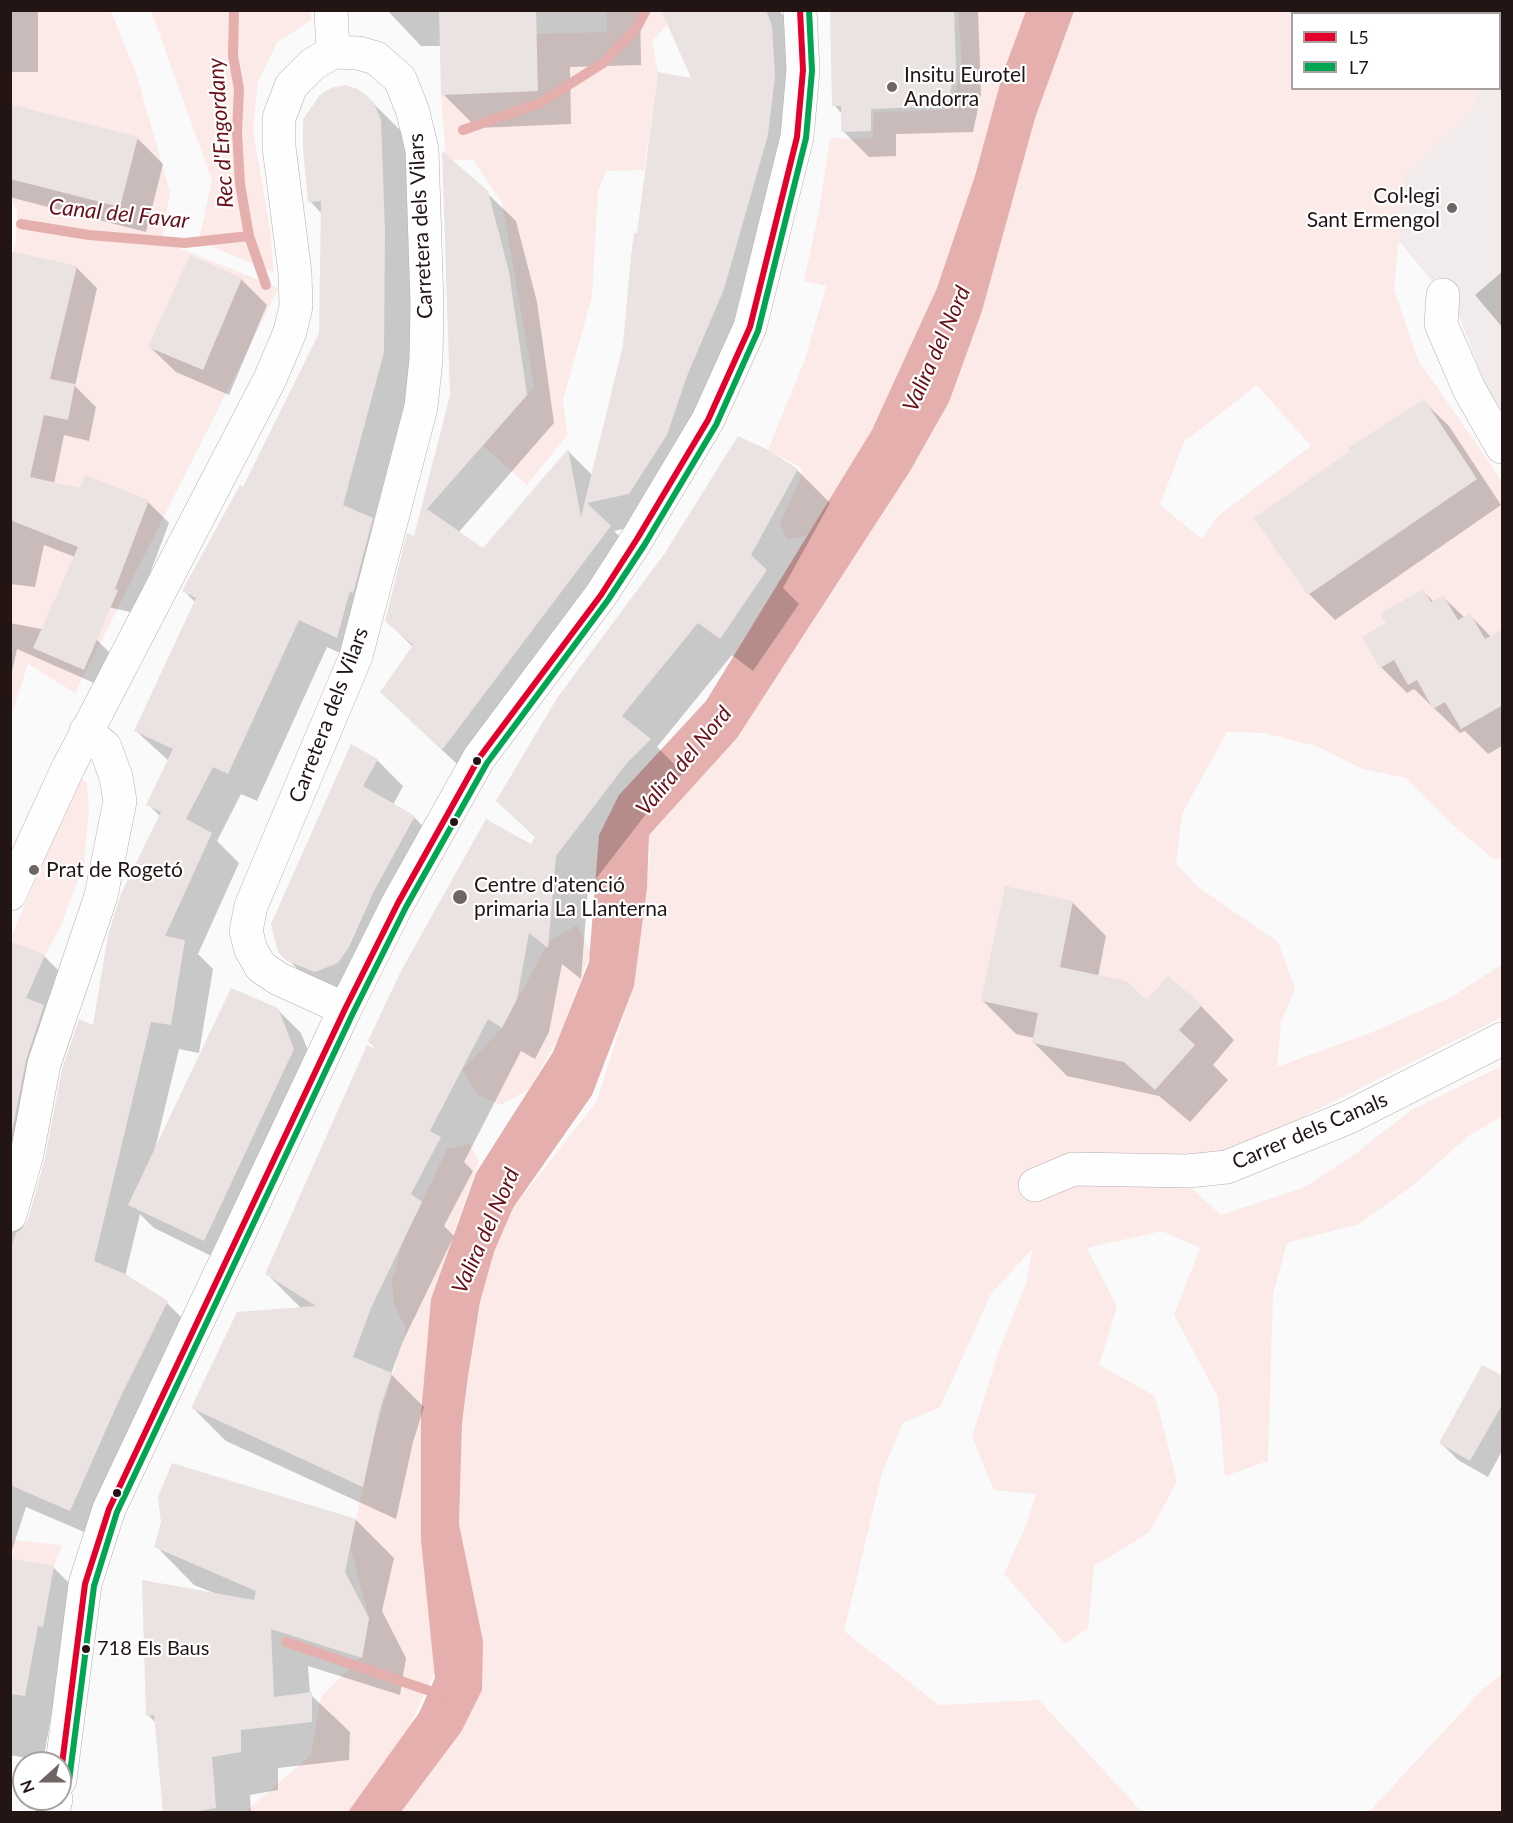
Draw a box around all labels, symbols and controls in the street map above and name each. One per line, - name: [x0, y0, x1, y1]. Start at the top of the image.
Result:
- legend: [1291, 12, 1501, 90]
- text: L5: [1349, 26, 1369, 48]
- text: L7: [1349, 56, 1369, 78]
- water label: Rec d'Engordany: [203, 57, 239, 209]
- place label: Insitu Eurotel Andorra: [904, 62, 1026, 112]
- marker: Insitu Eurotel Andorra: [885, 80, 899, 94]
- street label: Carretera dels Vilars: [404, 133, 438, 319]
- place label: Col·legi Sant Ermengol: [1307, 183, 1440, 233]
- water label: Canal del Favar: [48, 194, 190, 234]
- marker: Col·legi Sant Ermengol: [1445, 201, 1459, 215]
- water label: Valira del Nord: [898, 282, 976, 416]
- street label: Carretera dels Vilars: [284, 624, 374, 806]
- water label: Valira del Nord: [631, 701, 737, 821]
- unlabelled marker: [471, 755, 483, 767]
- unlabelled marker: [448, 816, 460, 828]
- place label: Prat de Rogetó: [46, 857, 183, 883]
- marker: Prat de Rogetó: [27, 863, 41, 877]
- place label: Centre d'atenció primaria La Llanterna: [474, 872, 667, 922]
- marker: Centre d'atenció primaria La Llanterna: [451, 888, 469, 906]
- street label: Carrer dels Canals: [1229, 1087, 1391, 1175]
- water label: Valira del Nord: [447, 1164, 525, 1298]
- unlabelled marker: [111, 1487, 123, 1499]
- place label: 718 Els Baus: [97, 1637, 209, 1661]
- marker: 718 Els Baus: [80, 1643, 92, 1655]
- north arrow: [12, 1751, 72, 1811]
- text: N: [16, 1778, 38, 1796]

